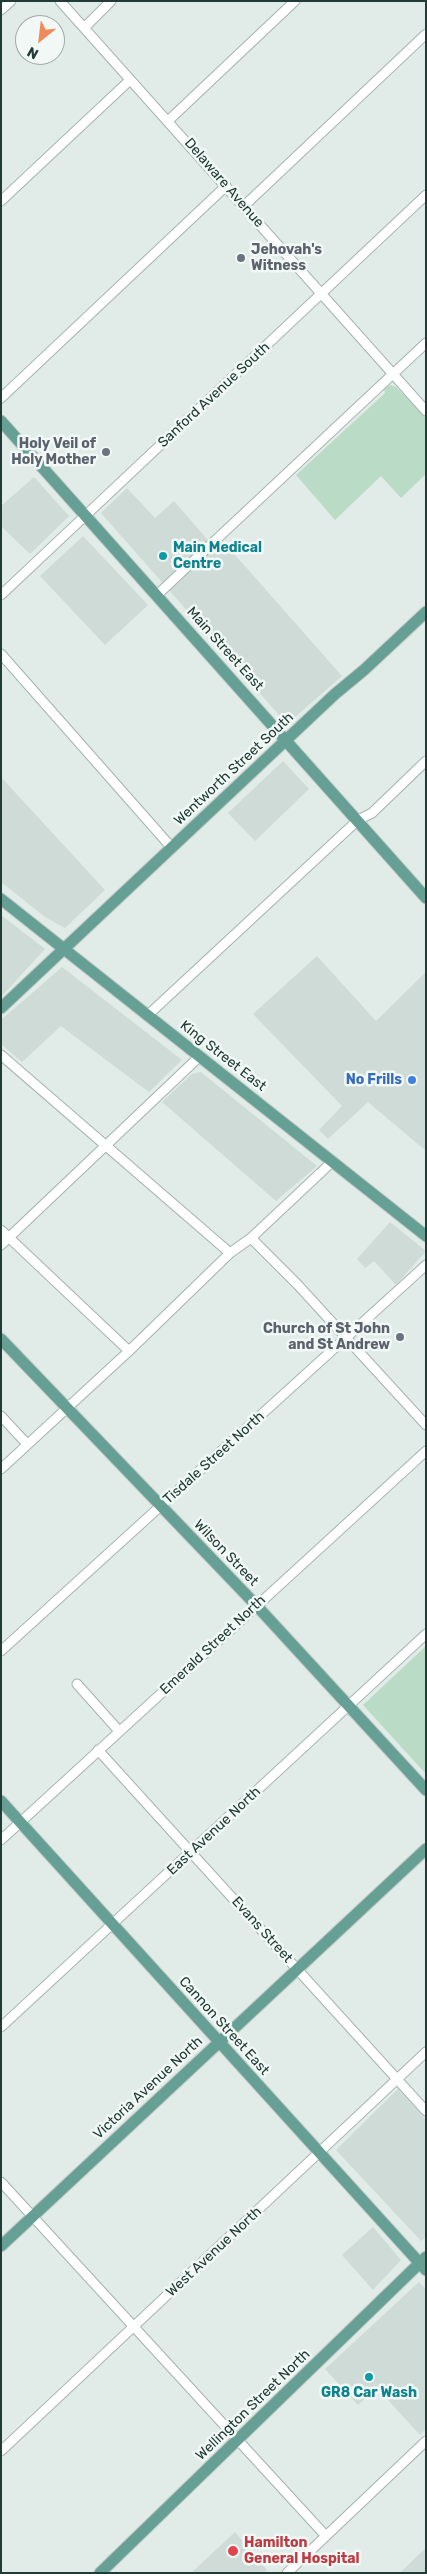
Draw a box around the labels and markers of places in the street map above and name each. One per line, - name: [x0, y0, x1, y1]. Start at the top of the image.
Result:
- place label: Jehovah's Witness: [251, 242, 322, 274]
- marker: Jehovah's Witness: [235, 252, 247, 264]
- place label: Holy Veil of Holy Mother: [11, 436, 96, 468]
- marker: Holy Veil of Holy Mother: [100, 446, 112, 458]
- place label: Main Medical Centre: [173, 540, 262, 572]
- marker: Main Medical Centre: [157, 550, 169, 562]
- place label: No Frills: [346, 1072, 402, 1088]
- marker: No Frills: [406, 1074, 418, 1086]
- place label: Church of St John and St Andrew: [263, 1321, 390, 1354]
- marker: Church of St John and St Andrew: [394, 1331, 406, 1343]
- marker: GR8 Car Wash: [363, 2371, 375, 2383]
- place label: GR8 Car Wash: [321, 2385, 417, 2401]
- place label: Hamilton General Hospital: [244, 2535, 360, 2568]
- marker: Hamilton General Hospital: [226, 2544, 240, 2558]

